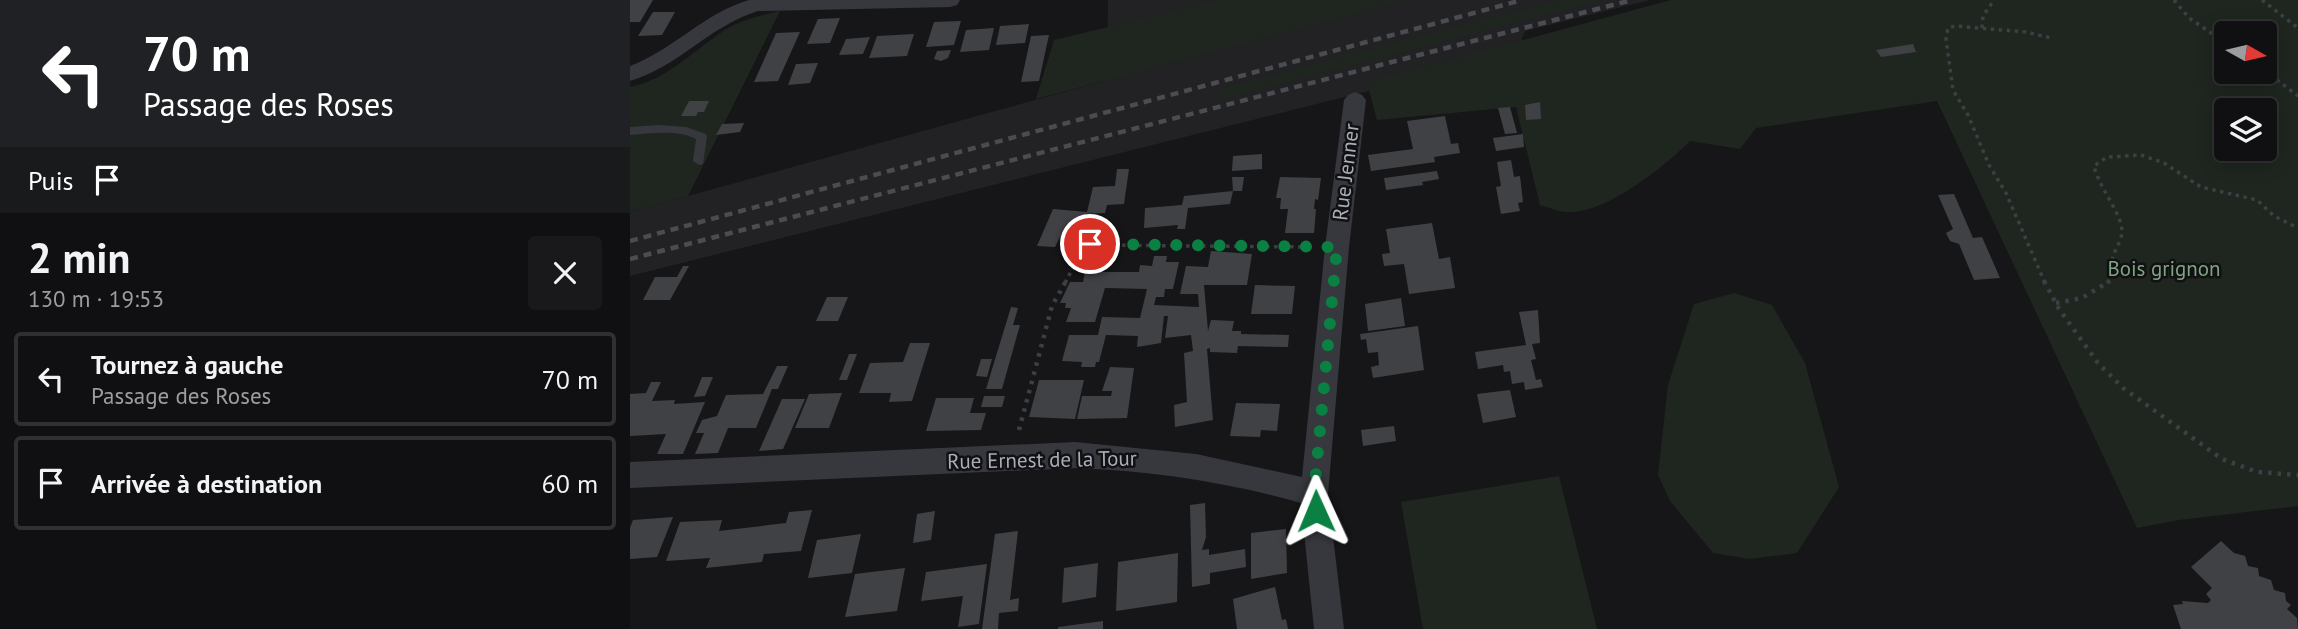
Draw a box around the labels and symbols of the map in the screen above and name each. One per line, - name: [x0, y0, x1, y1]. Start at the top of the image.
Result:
- north arrow: [2214, 21, 2277, 84]
- street label: Rue Jenner: [1326, 122, 1365, 222]
- pin: [1060, 214, 1120, 274]
- park label: Bois grignon: [2107, 255, 2221, 282]
- street label: Rue Ernest de la Tour: [947, 444, 1137, 475]
- position arrow: [1279, 474, 1353, 548]

